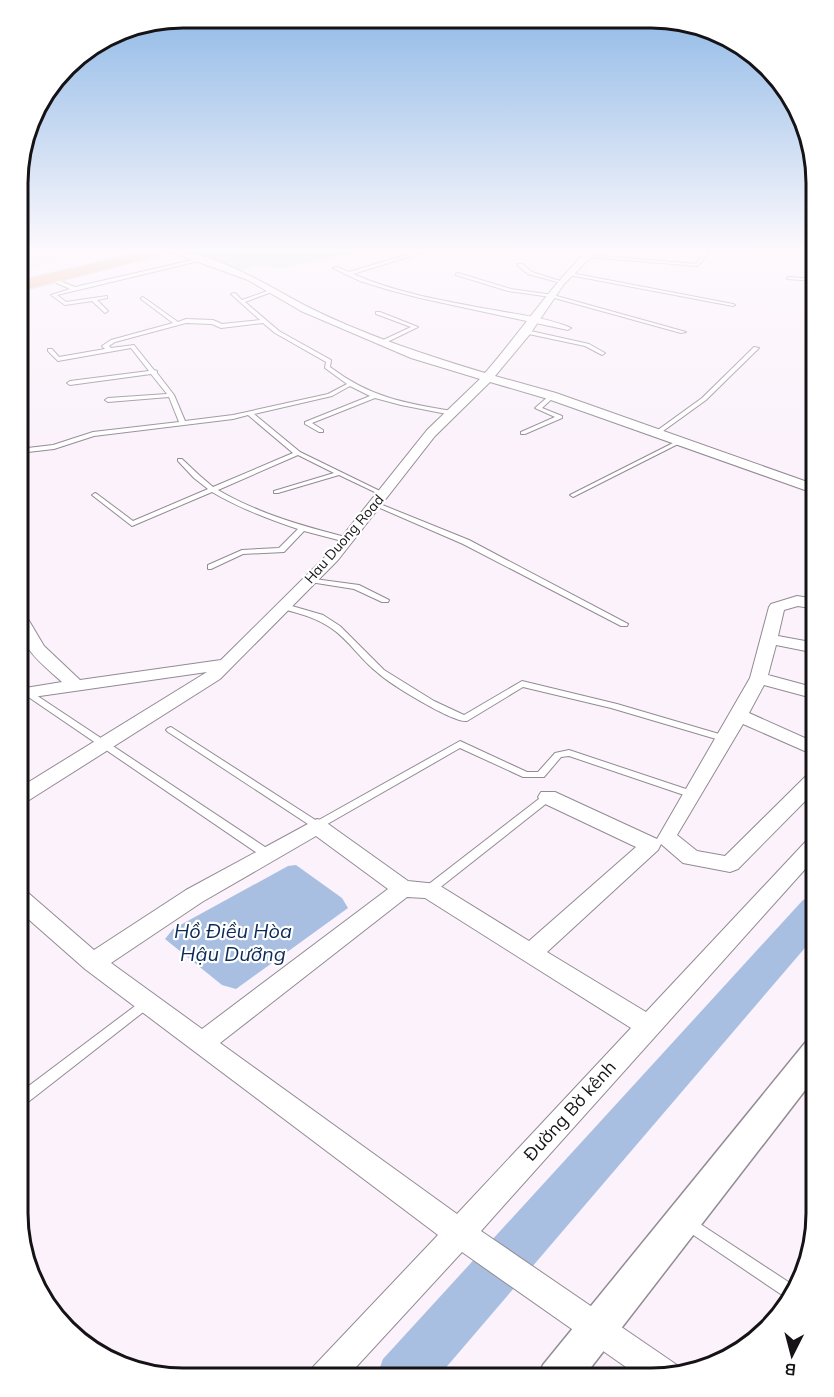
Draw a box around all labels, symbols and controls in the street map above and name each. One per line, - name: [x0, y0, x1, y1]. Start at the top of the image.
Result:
- street label: Hau Duong Road: [300, 491, 388, 587]
- water label: Hồ Điều Hòa Hậu Dưỡng: [174, 918, 292, 966]
- street label: Đường Bờ kênh: [518, 1056, 621, 1166]
- north arrow: [762, 1325, 822, 1385]
- text: B: [784, 1359, 797, 1380]

